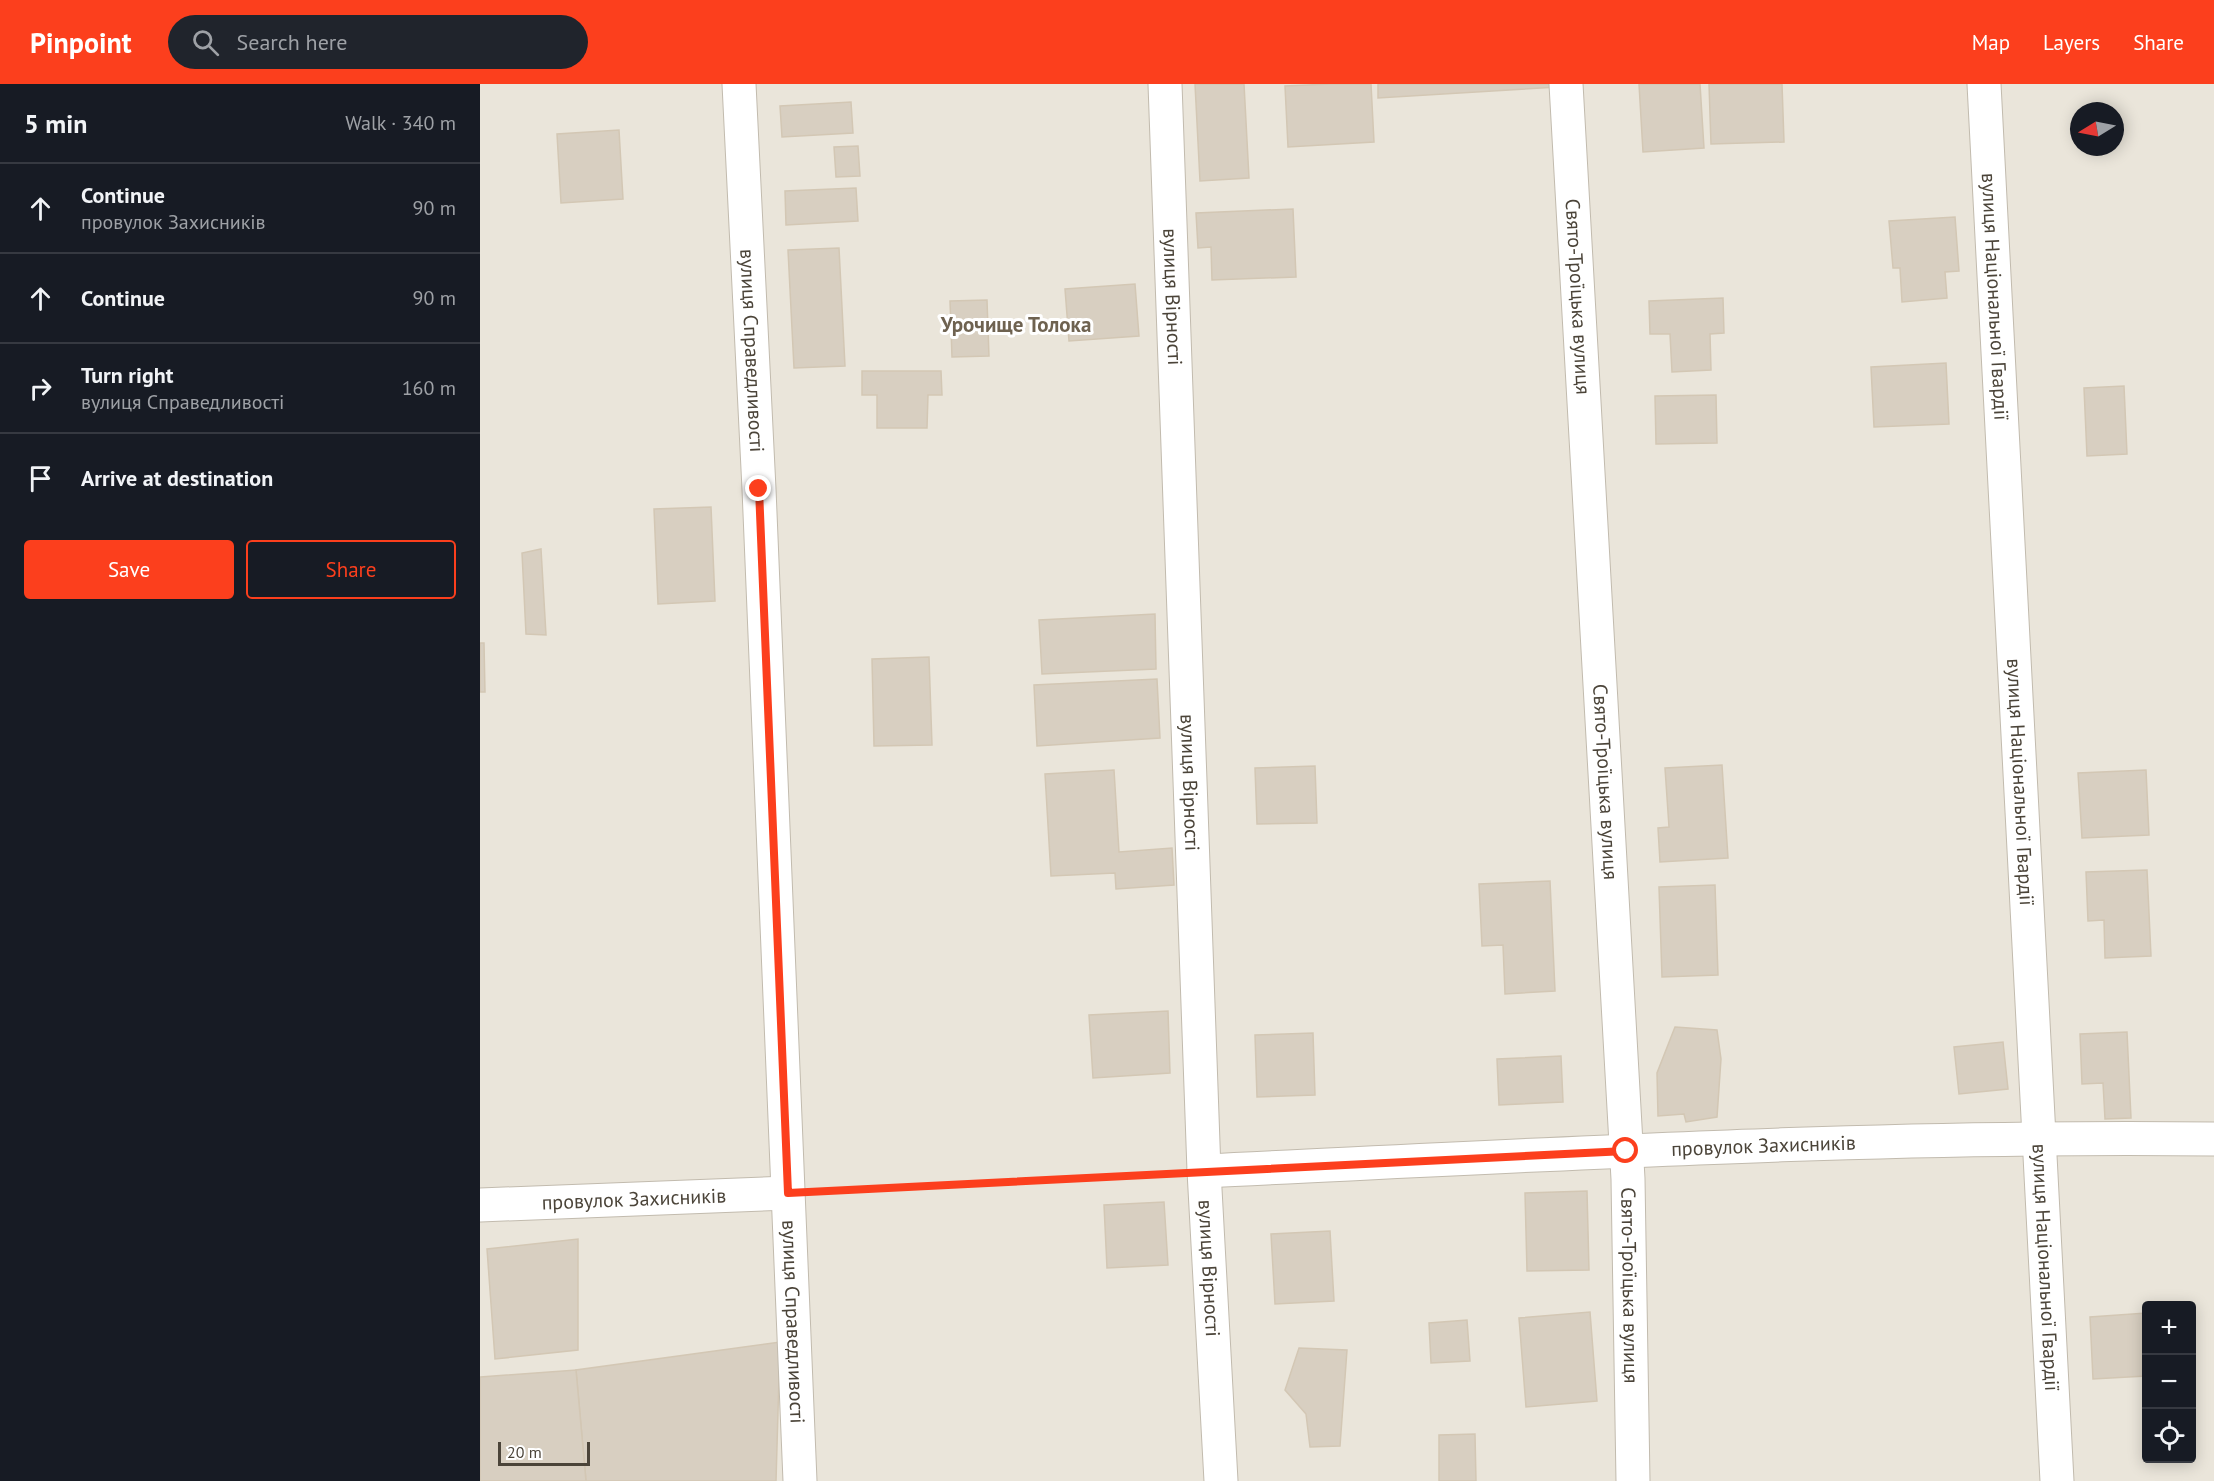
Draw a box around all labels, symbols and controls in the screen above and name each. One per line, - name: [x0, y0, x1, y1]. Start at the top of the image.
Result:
- search box: [168, 15, 588, 69]
- text: Pinpoint: [30, 24, 132, 61]
- icon: search: [189, 26, 222, 59]
- text: Search here: [237, 28, 347, 56]
- text: Map: [1972, 29, 2010, 56]
- text: Layers: [2043, 29, 2100, 56]
- text: Share: [2133, 29, 2184, 56]
- north arrow: [2070, 102, 2124, 156]
- text: 5 min: [24, 107, 87, 140]
- text: Walk · 340 m: [345, 110, 456, 136]
- street label: вулиця Національної Гвардії: [1976, 172, 2015, 421]
- text: Continue: [81, 181, 165, 209]
- icon: ahead: [24, 192, 57, 225]
- text: 90 m: [413, 195, 456, 221]
- street label: Свято-Троїцька вулиця: [1560, 198, 1597, 395]
- text: провулок Захисників: [81, 209, 266, 235]
- street label: вулиця Вірності: [1157, 228, 1188, 366]
- street label: вулиця Справедливості: [734, 248, 770, 453]
- icon: ahead: [24, 282, 57, 315]
- text: Continue: [81, 284, 165, 312]
- text: 90 m: [413, 285, 456, 311]
- district label: Урочище Толока: [940, 311, 1091, 338]
- text: Turn right: [81, 361, 173, 389]
- icon: right: [24, 372, 57, 405]
- text: 160 m: [402, 375, 456, 401]
- text: вулиця Справедливості: [81, 389, 284, 415]
- icon: arrive: [24, 462, 57, 495]
- text: Arrive at destination: [81, 464, 273, 492]
- route end: [745, 475, 771, 501]
- button: Save: [24, 540, 234, 599]
- button: Share: [246, 540, 456, 599]
- street label: вулиця Національної Гвардії: [2001, 658, 2040, 906]
- street label: Свято-Троїцька вулиця: [1587, 683, 1624, 881]
- street label: вулиця Вірності: [1175, 713, 1206, 852]
- street label: провулок Захисників: [1671, 1130, 1856, 1162]
- route start: [1612, 1137, 1638, 1163]
- street label: вулиця Національної Гвардії: [2026, 1143, 2065, 1392]
- street label: провулок Захисників: [541, 1182, 727, 1216]
- street label: Свято-Троїцька вулиця: [1615, 1187, 1644, 1384]
- street label: вулиця Вірності: [1193, 1199, 1226, 1337]
- street label: вулиця Справедливості: [776, 1220, 811, 1424]
- map controls: [2142, 1301, 2196, 1463]
- button: +: [2142, 1301, 2196, 1355]
- button: −: [2142, 1355, 2196, 1409]
- button: locate: [2142, 1409, 2196, 1463]
- scale bar: [498, 1439, 590, 1466]
- text: 20 m: [507, 1442, 542, 1462]

